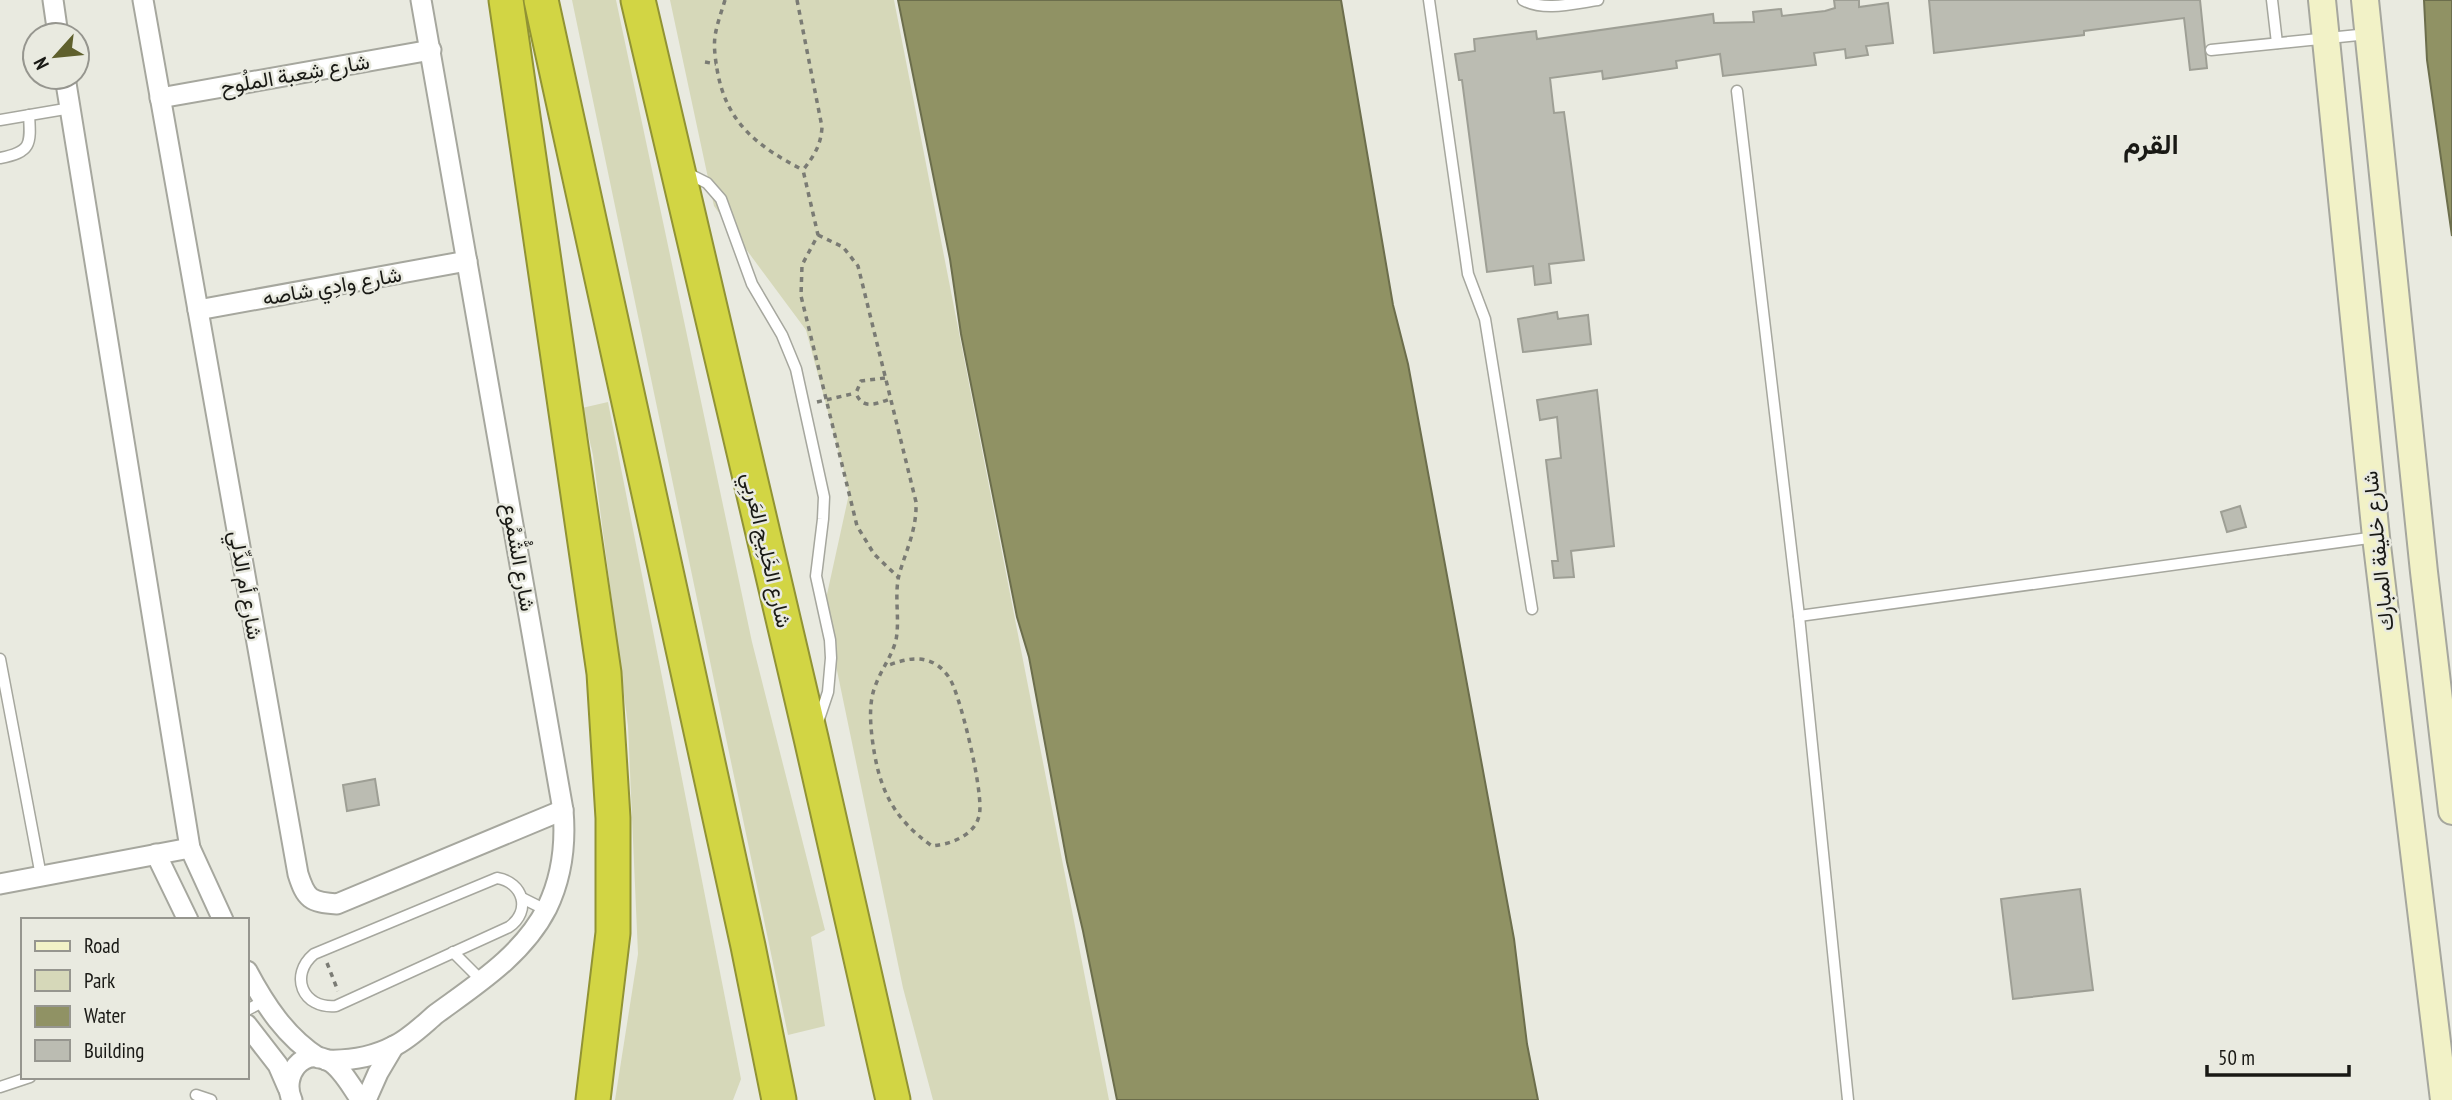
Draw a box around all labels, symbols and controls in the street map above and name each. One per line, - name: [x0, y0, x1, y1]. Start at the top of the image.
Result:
- north arrow: [21, 21, 91, 91]
- street label: شارع شِعبة الملُوح: [218, 48, 372, 101]
- text: N: [28, 54, 54, 74]
- district label: القرم: [2123, 125, 2179, 163]
- street label: شارع وادِي شاصه: [260, 260, 404, 315]
- street label: شارع الخَلِيج العَربِي: [732, 470, 798, 631]
- street label: شارع خليفة المبارك: [2356, 470, 2401, 632]
- street label: شارع الشُّمُوع: [495, 500, 545, 614]
- street label: شارع أم الدِّلِي: [219, 528, 269, 642]
- legend: [21, 918, 248, 1079]
- text: Road: [84, 932, 120, 959]
- text: Park: [84, 967, 115, 994]
- text: Water: [84, 1002, 126, 1029]
- scale bar: [2207, 1034, 2349, 1078]
- text: Building: [84, 1037, 144, 1064]
- text: 50 m: [2218, 1044, 2255, 1071]

